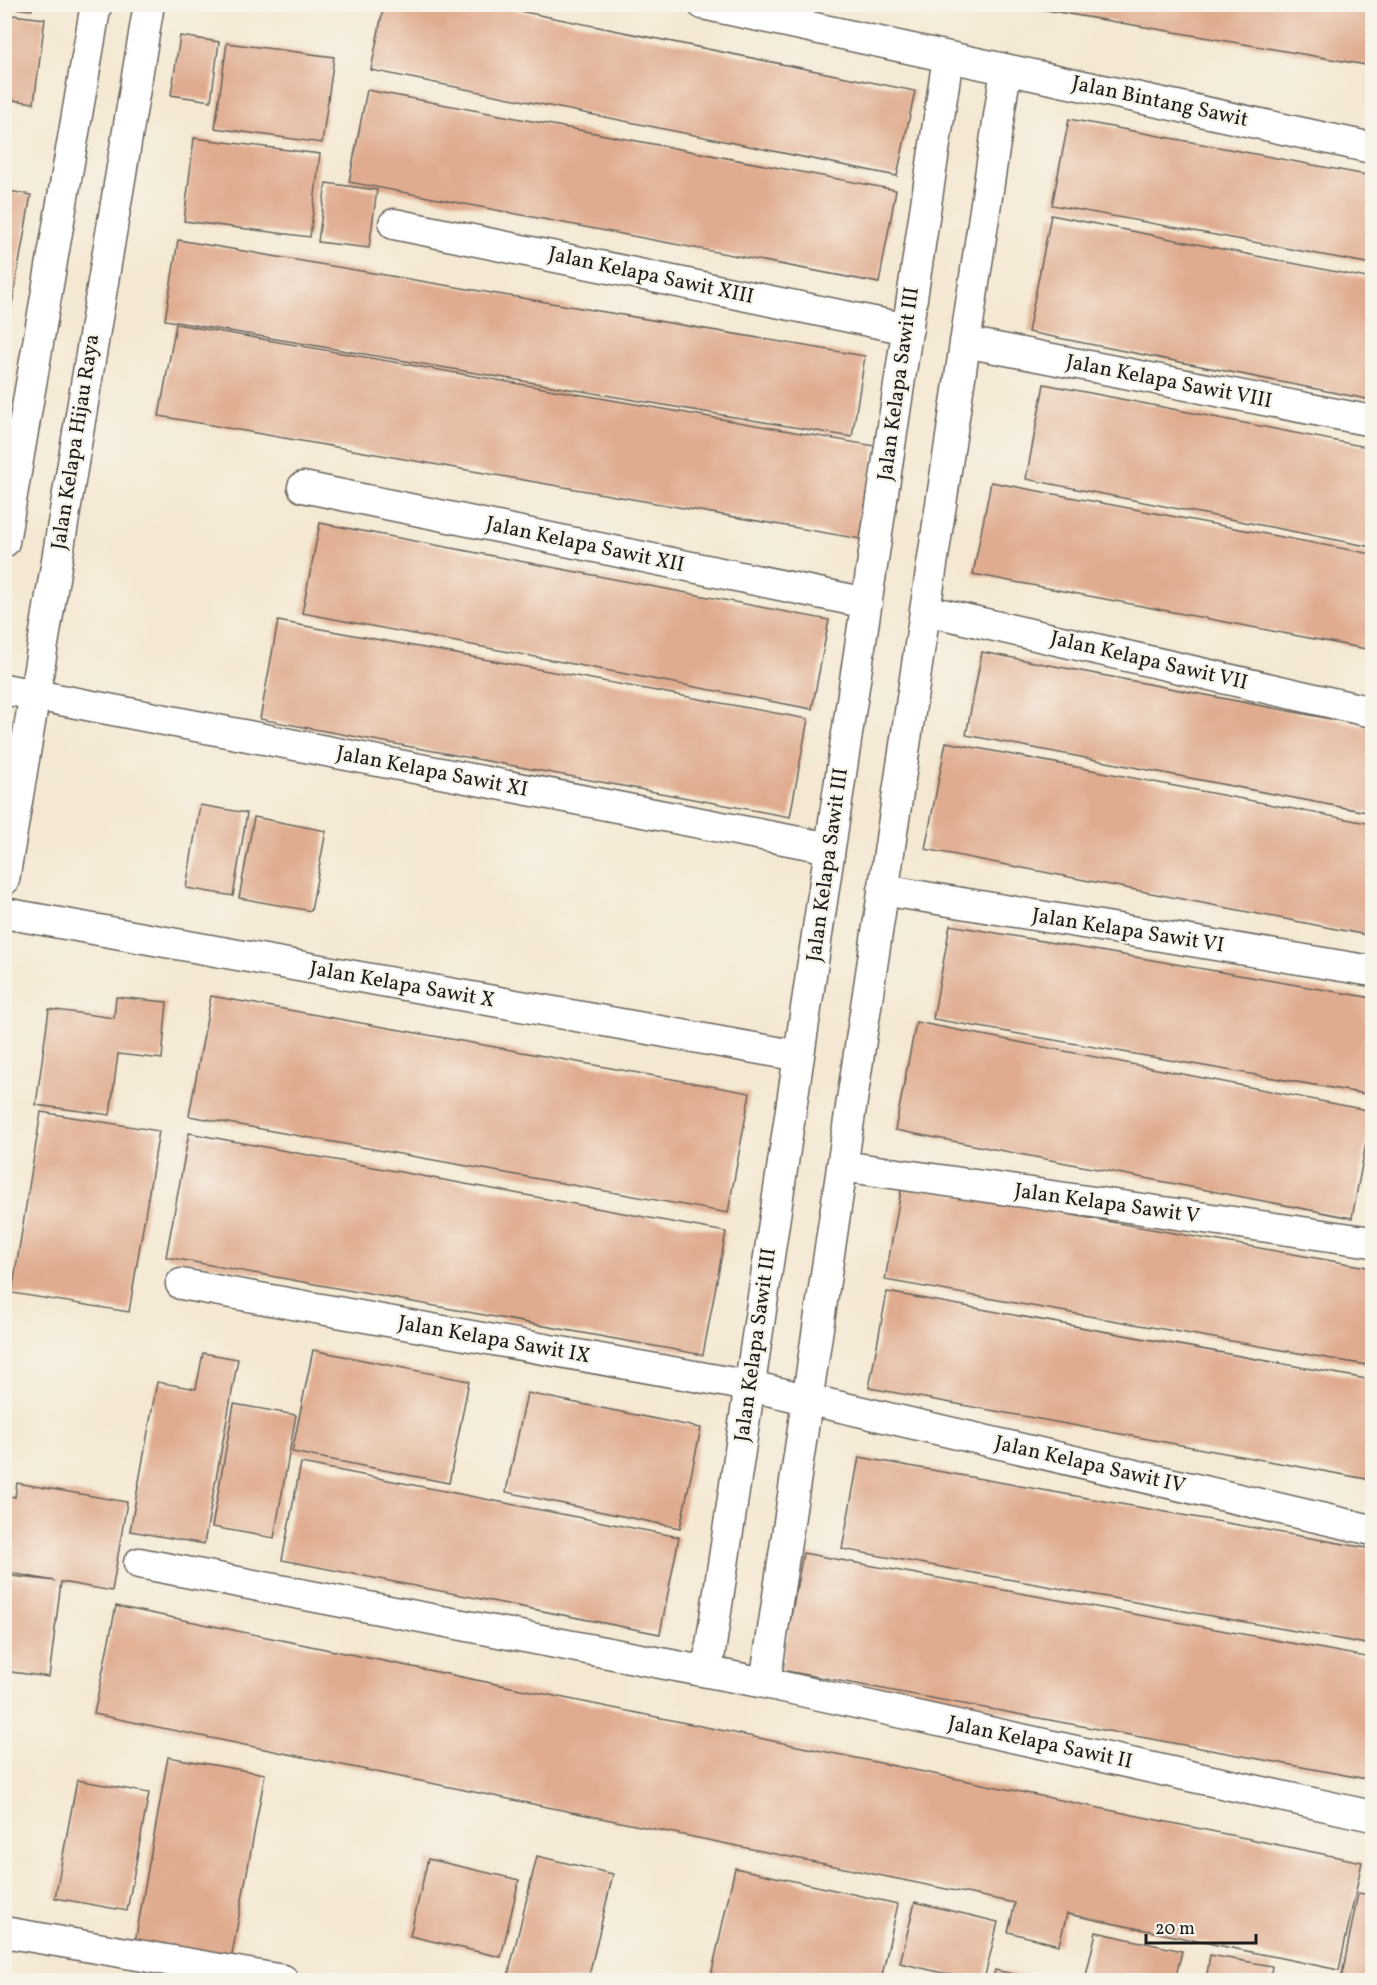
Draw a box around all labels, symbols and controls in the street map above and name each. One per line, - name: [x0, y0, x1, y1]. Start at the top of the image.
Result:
- street label: Jalan Bintang Sawit: [1069, 69, 1251, 135]
- street label: Jalan Kelapa Sawit XIII: [546, 240, 756, 312]
- street label: Jalan Kelapa Sawit III: [871, 285, 927, 483]
- street label: Jalan Kelapa Hijau Raya: [45, 332, 107, 552]
- street label: Jalan Kelapa Sawit VIII: [1064, 348, 1274, 416]
- street label: Jalan Kelapa Sawit XII: [483, 510, 687, 580]
- street label: Jalan Kelapa Sawit VII: [1047, 624, 1251, 698]
- street label: Jalan Kelapa Sawit XI: [334, 739, 530, 805]
- street label: Jalan Kelapa Sawit III: [800, 766, 856, 964]
- street label: Jalan Kelapa Sawit VI: [1030, 901, 1226, 961]
- street label: Jalan Kelapa Sawit X: [307, 954, 497, 1016]
- street label: Jalan Kelapa Sawit V: [1012, 1177, 1202, 1231]
- street label: Jalan Kelapa Sawit III: [728, 1246, 784, 1444]
- street label: Jalan Kelapa Sawit IX: [396, 1309, 592, 1371]
- street label: Jalan Kelapa Sawit IV: [992, 1429, 1188, 1501]
- street label: Jalan Kelapa Sawit II: [945, 1709, 1135, 1777]
- scale bar: [1146, 1907, 1256, 1945]
- text: 20 m: [1155, 1917, 1195, 1942]

